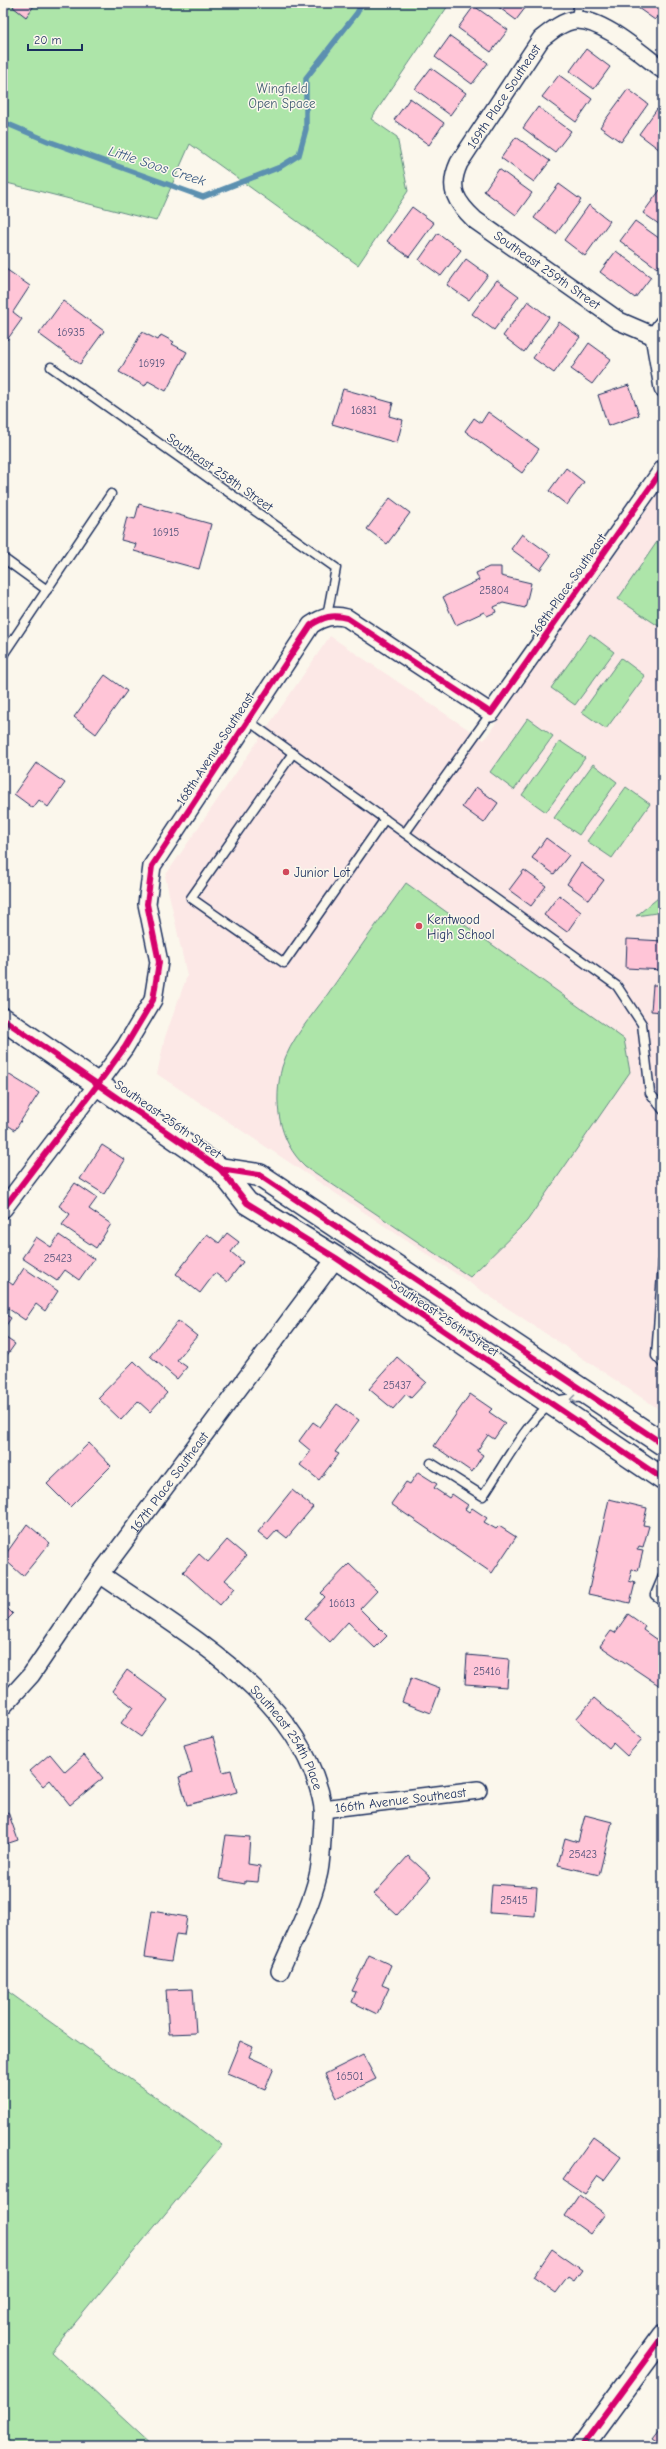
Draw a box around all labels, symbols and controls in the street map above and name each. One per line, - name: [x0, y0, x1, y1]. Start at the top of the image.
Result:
- scale bar: [28, 26, 82, 52]
- text: 20 m: [34, 33, 62, 47]
- street label: 169th Place Southeast: [463, 40, 544, 151]
- park label: Wingfield Open Space: [249, 81, 316, 111]
- water label: Little Soos Creek: [106, 142, 208, 190]
- street label: Southeast 259th Street: [491, 228, 604, 313]
- house number: 16935: [57, 326, 85, 339]
- house number: 16919: [139, 357, 165, 370]
- house number: 16831: [351, 404, 377, 417]
- street label: Southeast 258th Street: [164, 430, 277, 515]
- house number: 16915: [153, 526, 179, 539]
- street label: 168th Place Southeast: [527, 530, 610, 639]
- house number: 25804: [479, 584, 509, 597]
- street label: 168th Avenue Southeast: [173, 689, 258, 808]
- place label: Junior Lot: [294, 865, 351, 880]
- marker: Junior Lot: [281, 867, 291, 877]
- place label: Kentwood High School: [427, 912, 495, 942]
- marker: Kentwood High School: [414, 921, 424, 931]
- street label: Southeast 256th Street: [112, 1077, 225, 1162]
- house number: 25423: [44, 1252, 72, 1265]
- street label: Southeast 256th Street: [388, 1276, 503, 1360]
- house number: 25437: [383, 1379, 411, 1392]
- one-way arrow: [570, 1394, 576, 1403]
- street label: 167th Place Southeast: [126, 1428, 212, 1535]
- house number: 16613: [329, 1597, 355, 1610]
- house number: 25416: [473, 1665, 501, 1678]
- street label: Southeast 254th Place: [248, 1682, 326, 1792]
- street label: 166th Avenue Southeast: [334, 1784, 468, 1815]
- house number: 25423: [569, 1848, 597, 1861]
- house number: 25415: [500, 1894, 528, 1907]
- house number: 16501: [336, 2070, 364, 2083]

